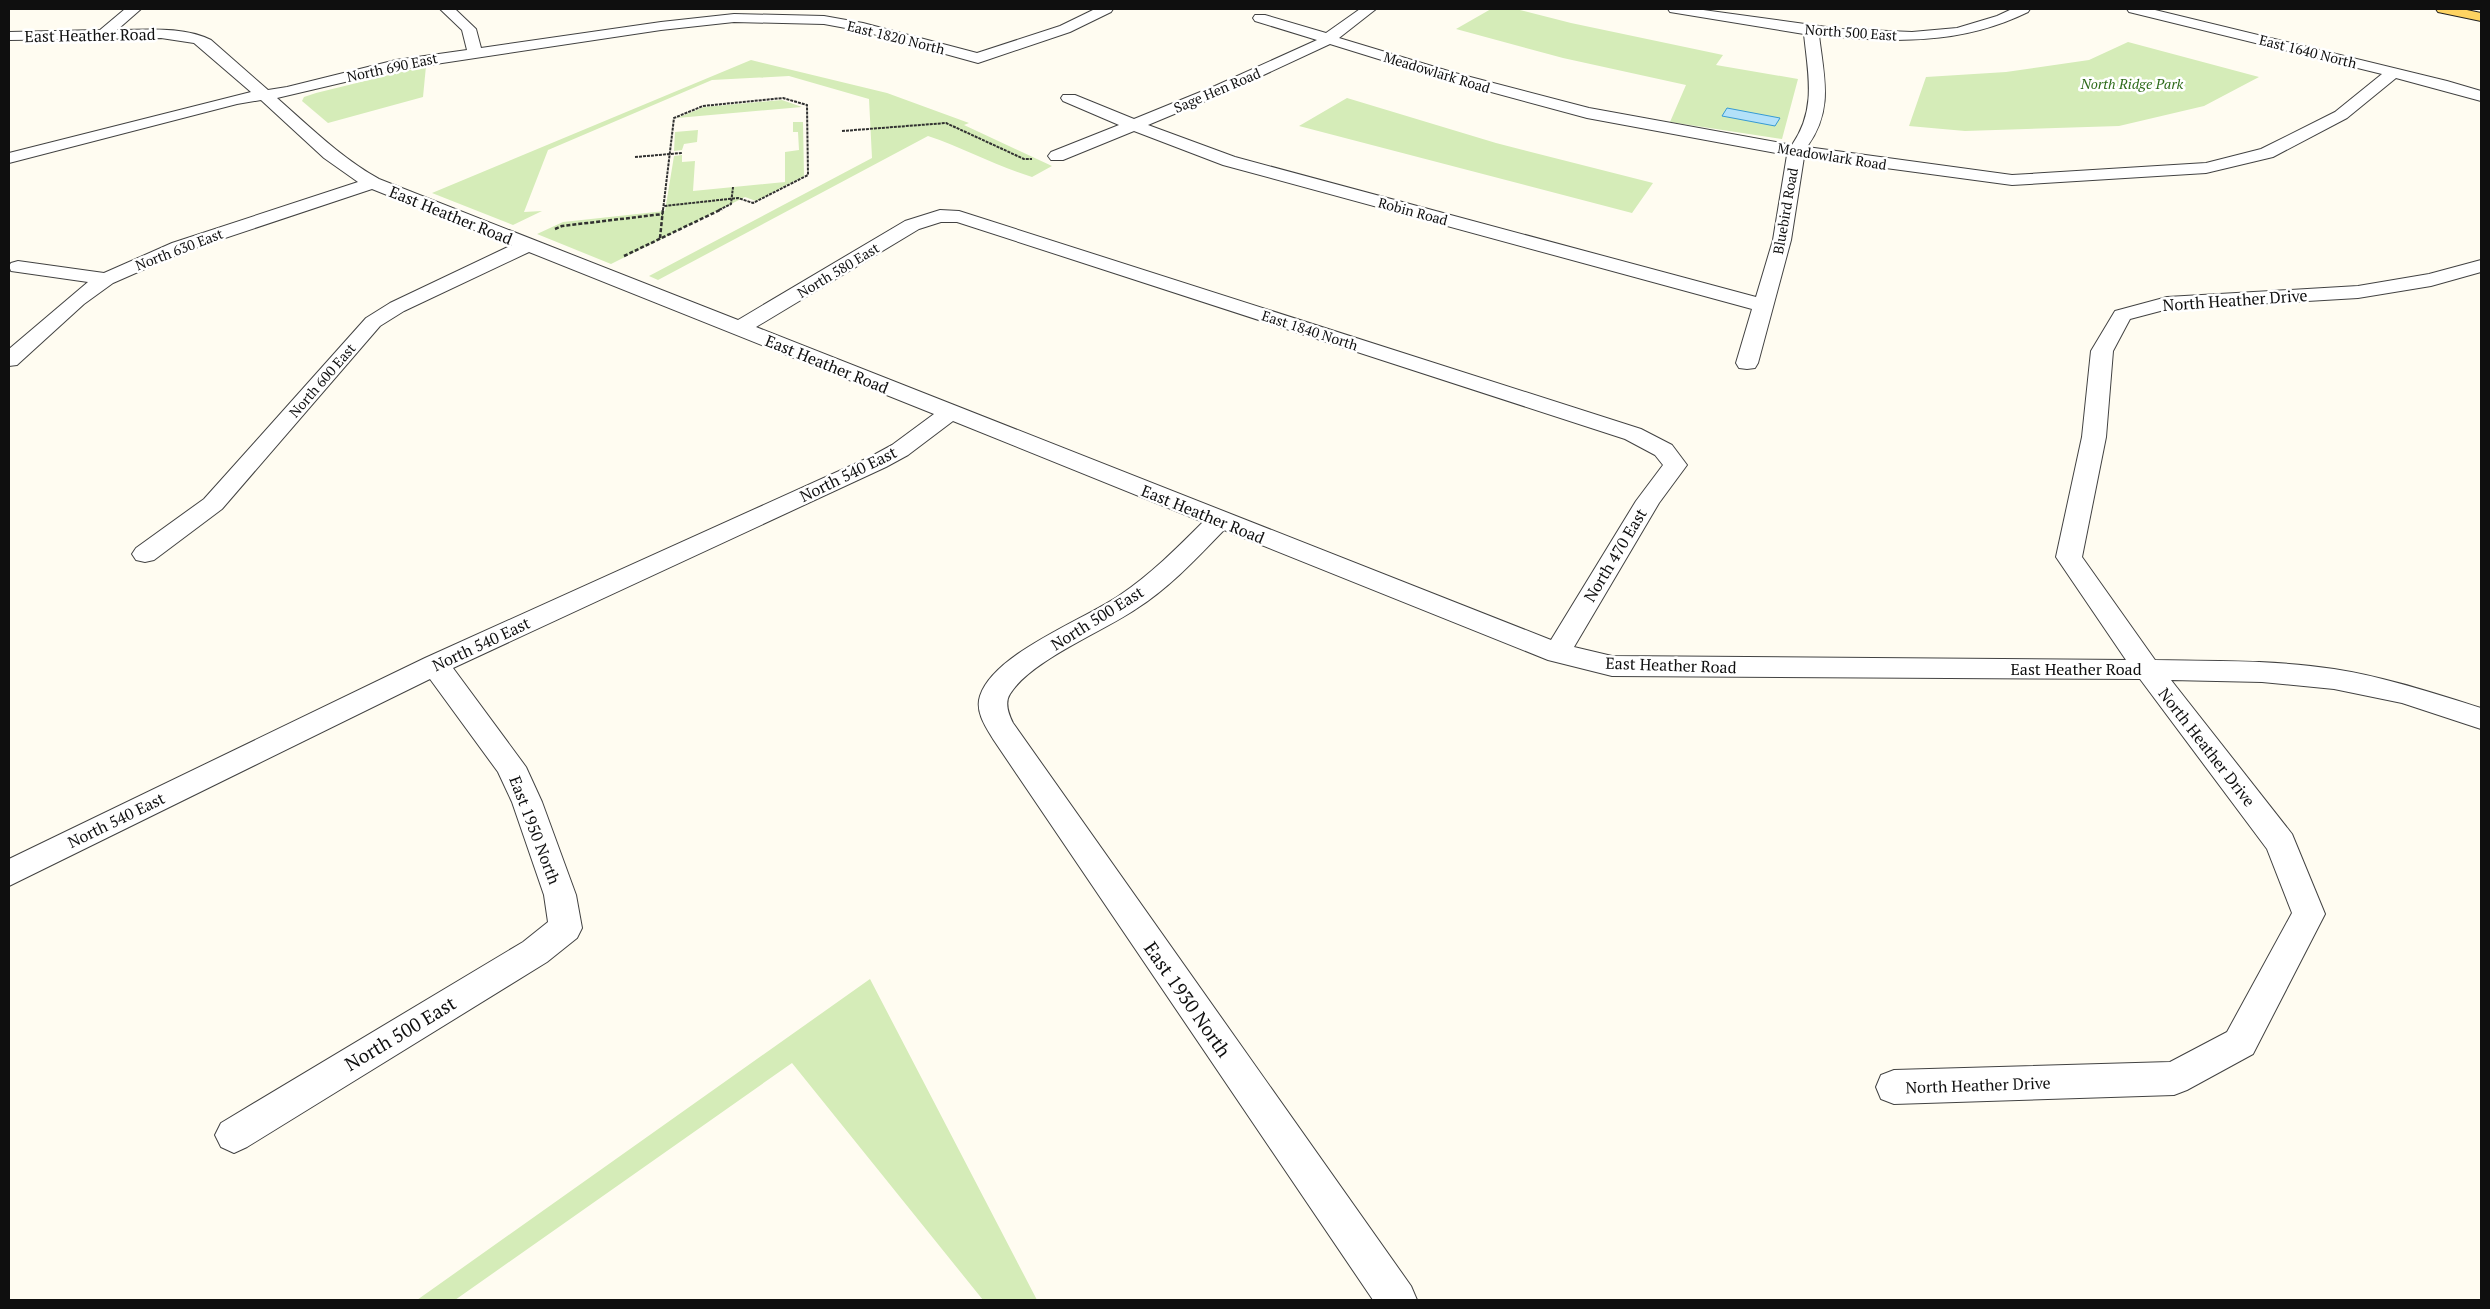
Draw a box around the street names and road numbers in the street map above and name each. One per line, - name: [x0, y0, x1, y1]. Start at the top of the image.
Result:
- street label: East 1820 North: [845, 16, 947, 58]
- street label: North 500 East: [1804, 19, 1899, 45]
- street label: East Heather Road: [24, 23, 156, 47]
- street label: East 1640 North: [2257, 30, 2359, 72]
- street label: Meadowlark Road: [1381, 47, 1493, 97]
- street label: North 690 East: [345, 48, 440, 86]
- street label: Sage Hen Road: [1171, 63, 1264, 117]
- street label: Meadowlark Road: [1776, 138, 1888, 174]
- street label: Bluebird Road: [1768, 166, 1802, 256]
- street label: East Heather Road: [386, 180, 516, 250]
- street label: Robin Road: [1376, 193, 1450, 229]
- street label: North 630 East: [132, 223, 226, 274]
- street label: North 580 East: [793, 238, 883, 302]
- street label: North Heather Drive: [2162, 284, 2308, 316]
- street label: East 1840 North: [1260, 306, 1360, 354]
- street label: East Heather Road: [762, 329, 892, 399]
- street label: North 600 East: [285, 338, 360, 421]
- street label: North 540 East: [796, 441, 900, 507]
- street label: East Heather Road: [1138, 479, 1268, 549]
- street label: North 470 East: [1578, 504, 1652, 606]
- street label: North 500 East: [1046, 581, 1148, 655]
- street label: North 540 East: [428, 612, 534, 676]
- street label: East Heather Road: [1605, 652, 1737, 678]
- street label: East Heather Road: [2010, 658, 2142, 680]
- street label: North Heather Drive: [2154, 683, 2260, 811]
- street label: East 1950 North: [504, 773, 566, 888]
- street label: North 540 East: [64, 787, 168, 853]
- street label: East 1930 North: [1139, 936, 1237, 1062]
- street label: North 500 East: [340, 990, 460, 1076]
- street label: North Heather Drive: [1905, 1071, 2051, 1099]

